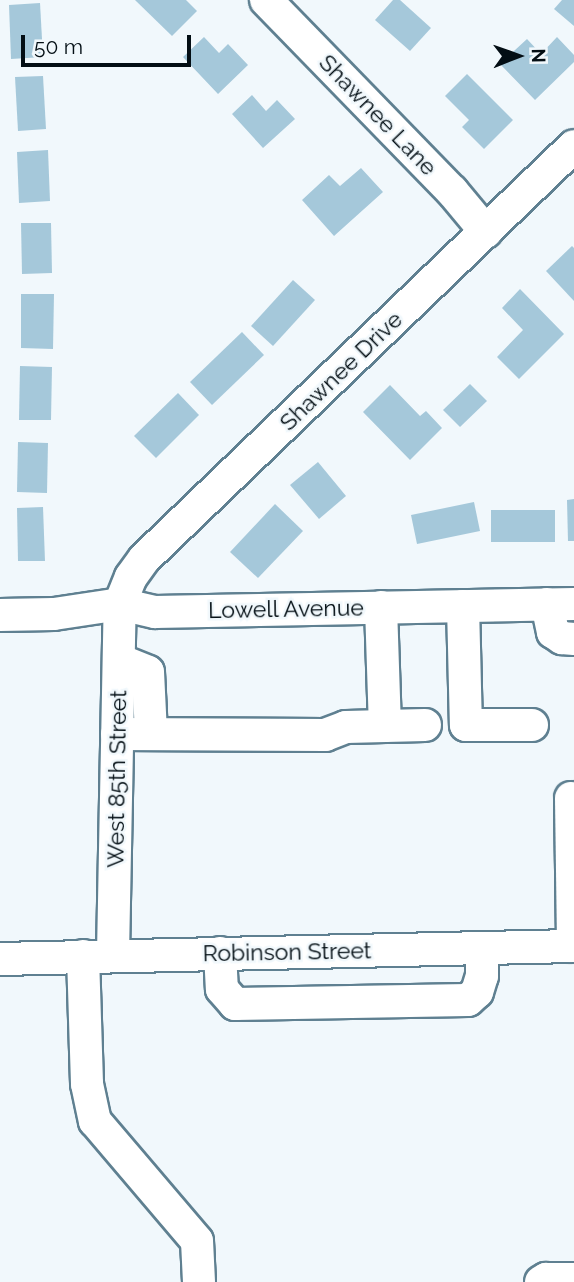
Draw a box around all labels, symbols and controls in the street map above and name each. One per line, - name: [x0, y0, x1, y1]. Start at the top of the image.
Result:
- scale bar: [24, 21, 194, 65]
- north arrow: [483, 21, 553, 91]
- text: 50 m: [34, 34, 83, 59]
- text: N: [528, 48, 550, 63]
- street label: Shawnee Lane: [313, 49, 443, 181]
- street label: Shawnee Drive: [274, 306, 408, 436]
- street label: Lowell Avenue: [207, 594, 365, 624]
- street label: West 85th Street: [102, 690, 132, 868]
- street label: Robinson Street: [202, 937, 372, 967]

